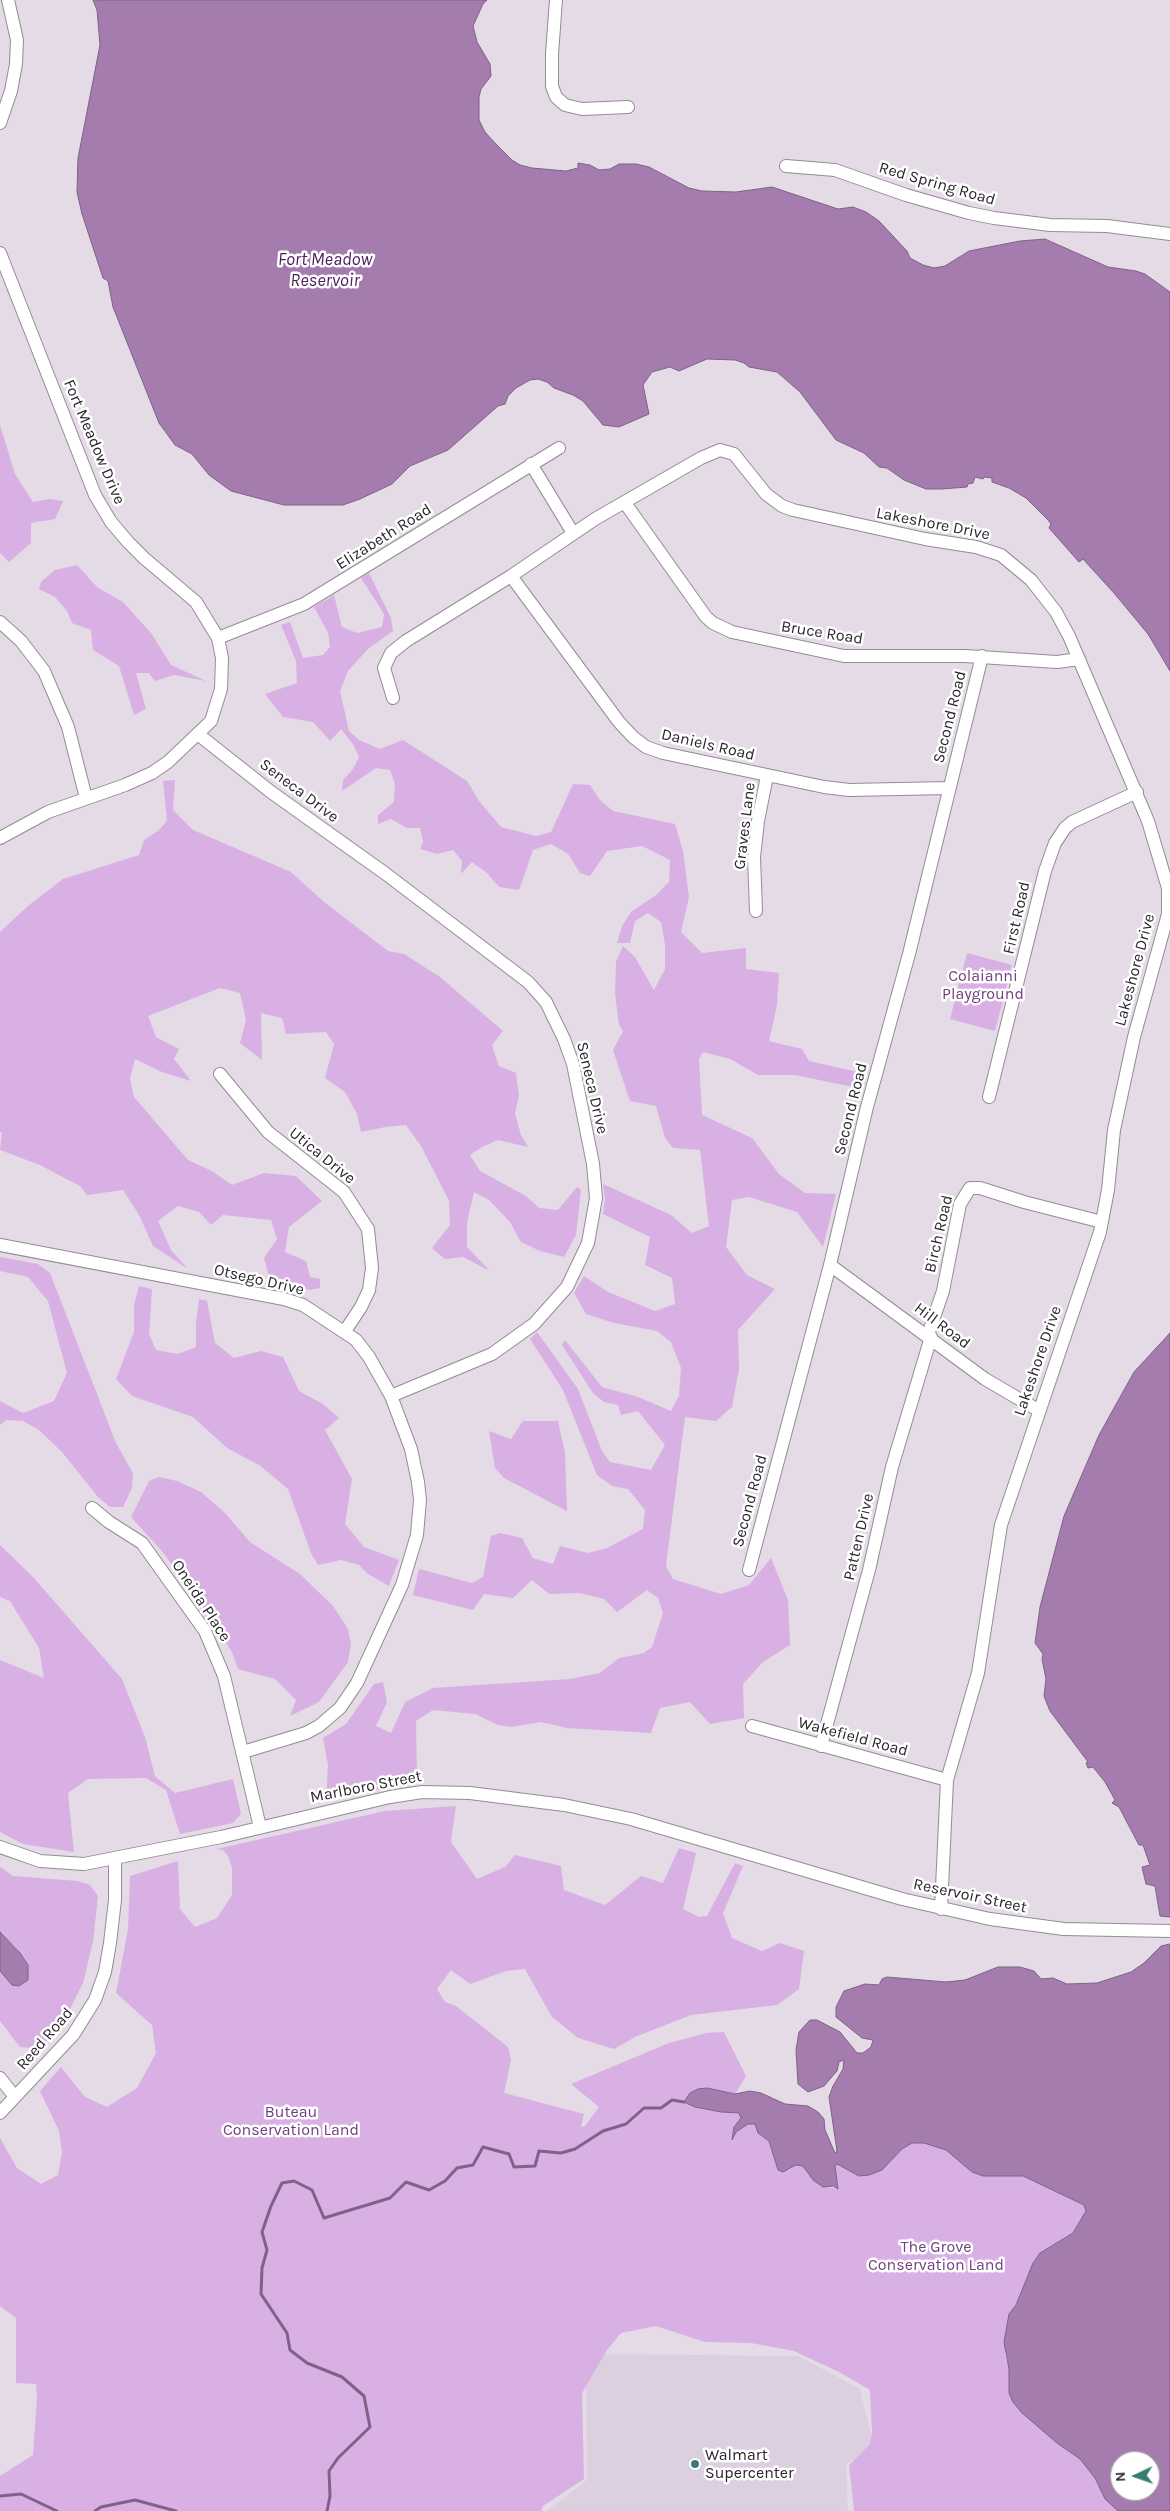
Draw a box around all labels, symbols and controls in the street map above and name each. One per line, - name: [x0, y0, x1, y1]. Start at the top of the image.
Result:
- street label: Red Spring Road: [877, 158, 997, 210]
- water label: Fort Meadow Reservoir: [278, 249, 372, 292]
- street label: Fort Meadow Drive: [59, 377, 129, 507]
- street label: Elizabeth Road: [333, 500, 435, 574]
- street label: Lakeshore Drive: [874, 504, 992, 544]
- street label: Bruce Road: [780, 617, 864, 649]
- street label: Second Road: [929, 669, 971, 765]
- street label: Daniels Road: [659, 725, 757, 765]
- street label: Seneca Drive: [256, 755, 342, 827]
- street label: Graves Lane: [730, 781, 760, 871]
- street label: First Road: [999, 880, 1035, 956]
- street label: Lakeshore Drive: [1111, 912, 1159, 1028]
- park label: Colaianni Playground: [942, 966, 1024, 1004]
- street label: Seneca Drive: [572, 1040, 612, 1136]
- street label: Second Road: [830, 1061, 872, 1157]
- street label: Utica Drive: [285, 1124, 359, 1188]
- street label: Birch Road: [921, 1193, 957, 1275]
- street label: Otsego Drive: [212, 1260, 306, 1300]
- street label: Hill Road: [910, 1299, 974, 1353]
- street label: Lakeshore Drive: [1010, 1303, 1066, 1419]
- street label: Second Road: [728, 1453, 772, 1549]
- street label: Patten Drive: [840, 1492, 878, 1582]
- street label: Oneida Place: [167, 1556, 235, 1646]
- street label: Wakefield Road: [796, 1713, 910, 1761]
- street label: Marlboro Street: [309, 1767, 423, 1807]
- street label: Reservoir Street: [912, 1875, 1028, 1917]
- street label: Reed Road: [13, 2004, 77, 2074]
- park label: Buteau Conservation Land: [223, 2102, 359, 2140]
- park label: The Grove Conservation Land: [868, 2237, 1004, 2275]
- place label: Walmart Supercenter: [705, 2445, 794, 2483]
- north arrow: [1110, 2451, 1160, 2501]
- marker: Walmart Supercenter: [689, 2458, 701, 2470]
- text: N: [1112, 2471, 1129, 2482]

